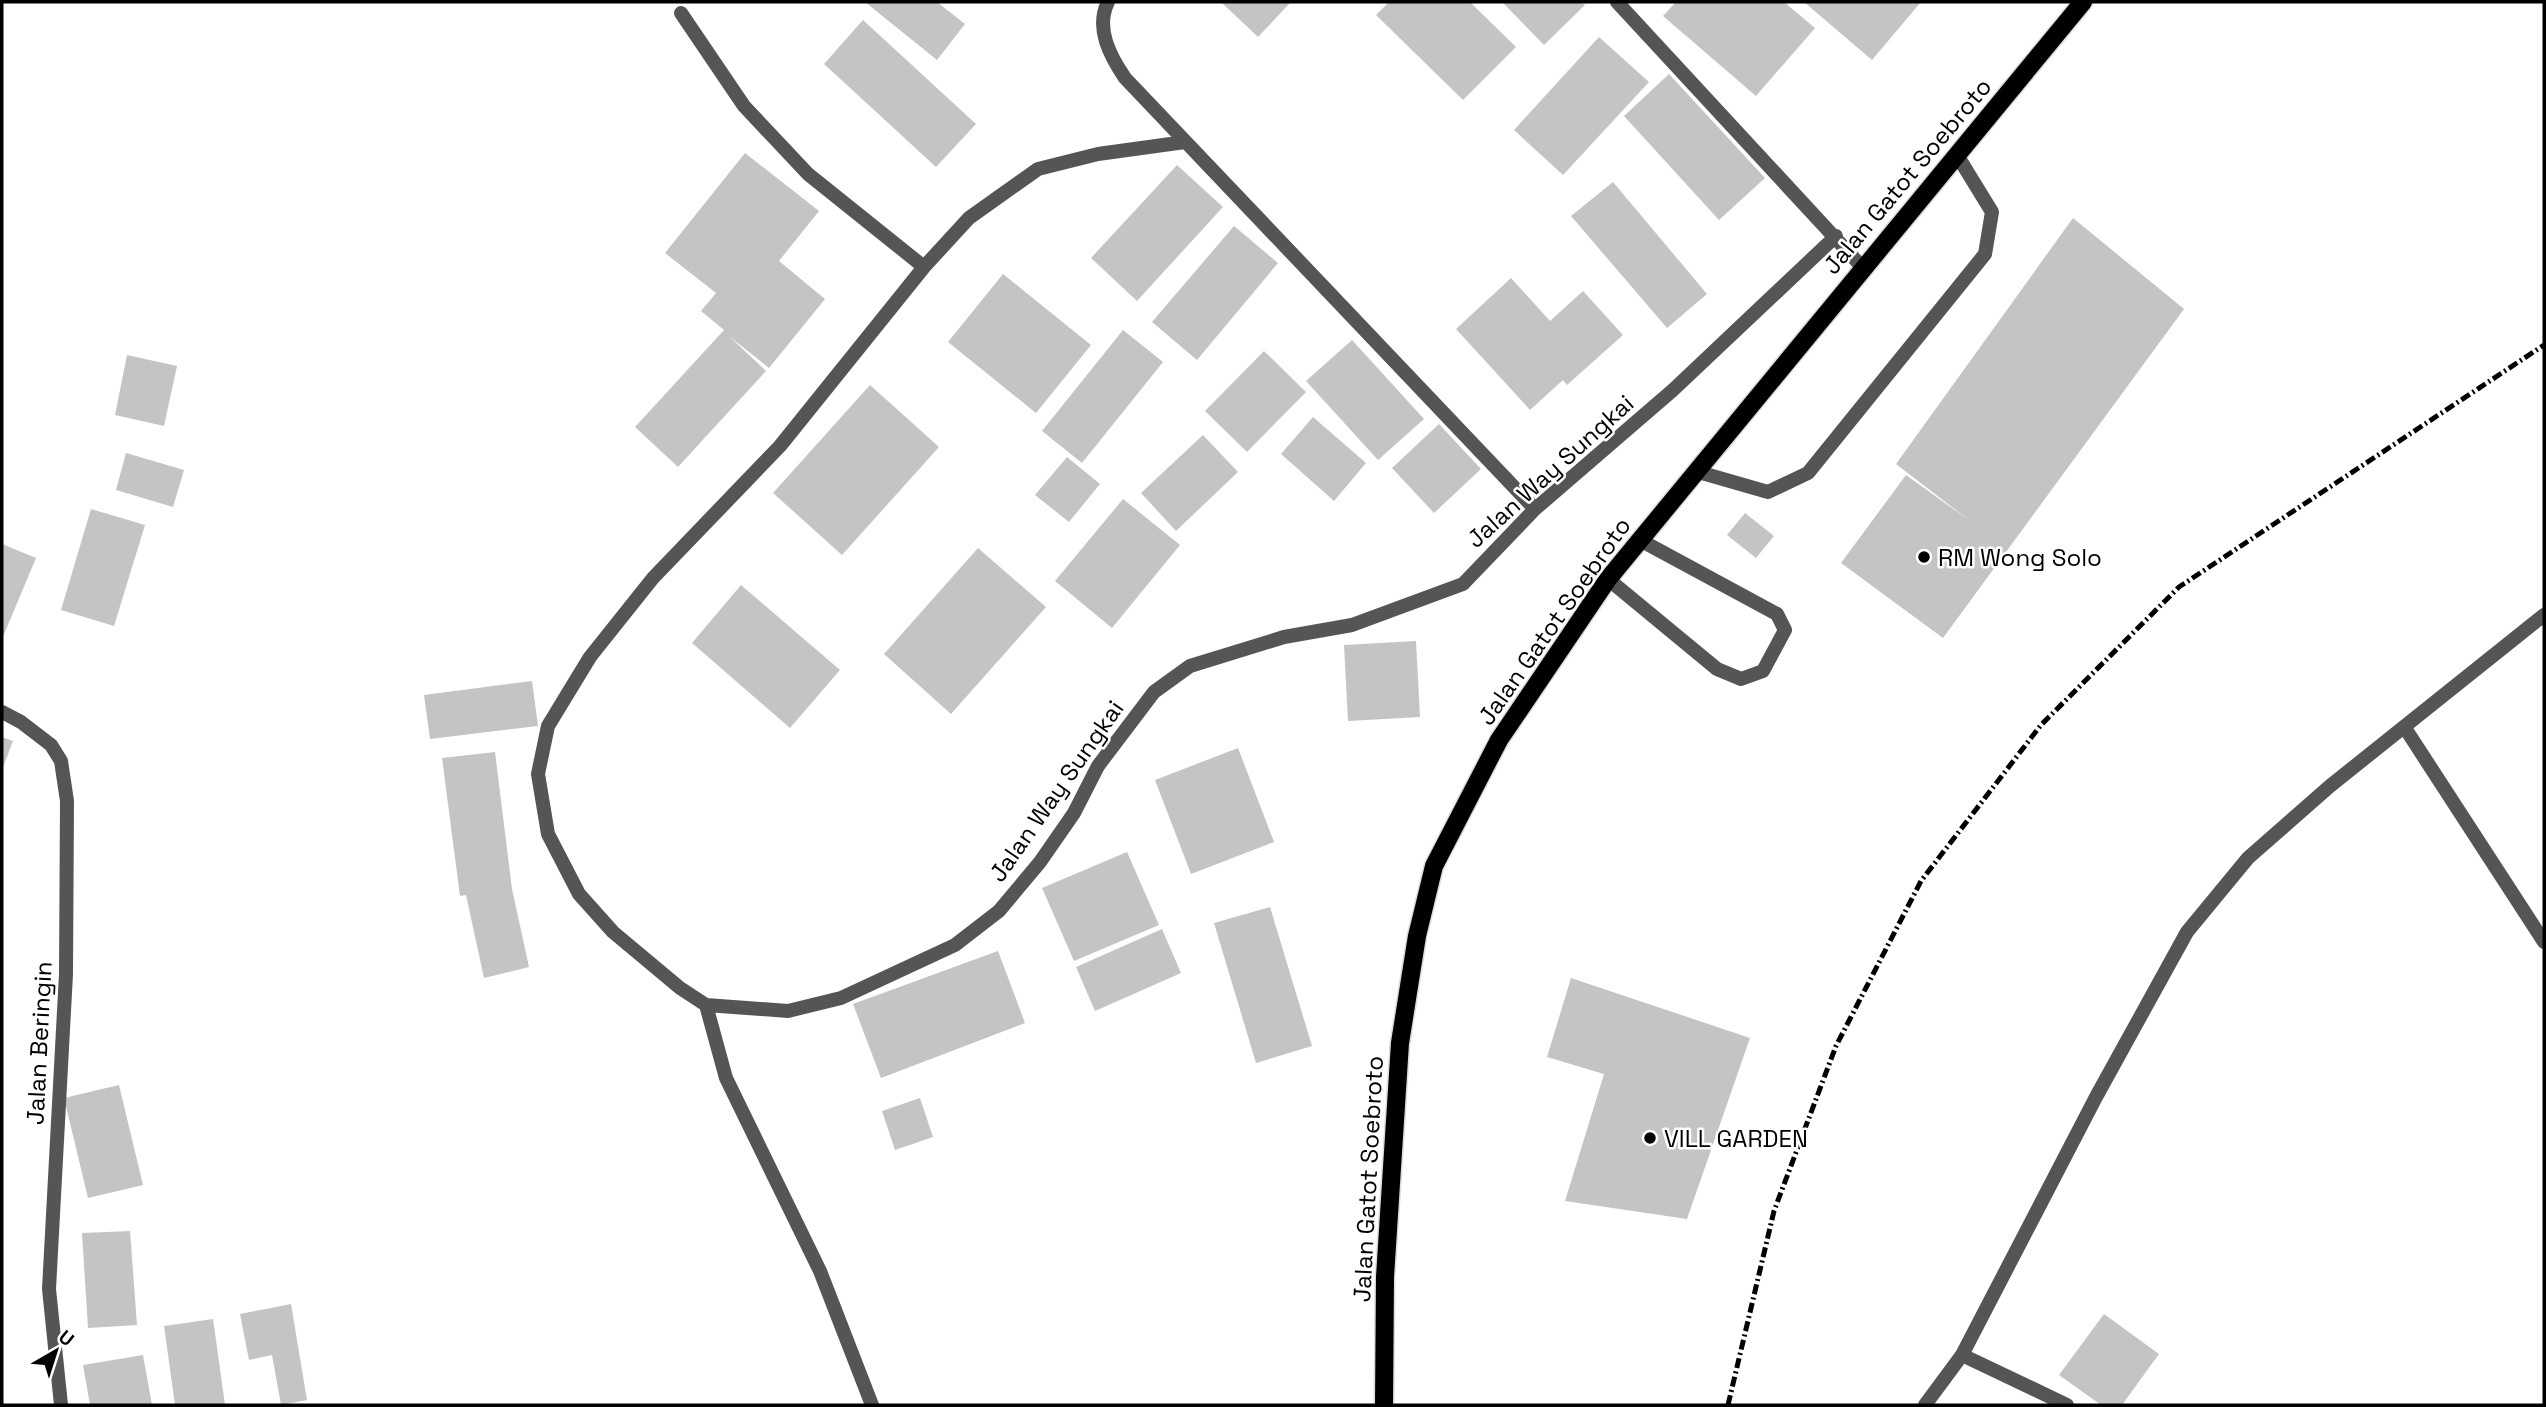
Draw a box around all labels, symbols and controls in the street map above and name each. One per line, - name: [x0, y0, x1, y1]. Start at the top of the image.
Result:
- street label: Jalan Gatot Soebroto: [1816, 72, 1998, 280]
- street label: Jalan Way Sungkai: [1460, 388, 1640, 554]
- street label: Jalan Gatot Soebroto: [1471, 511, 1637, 731]
- place label: RM Wong Solo: [1938, 542, 2102, 573]
- marker: RM Wong Solo: [1916, 549, 1932, 565]
- street label: Jalan Way Sungkai: [982, 694, 1130, 888]
- street label: Jalan Beringin: [19, 960, 59, 1126]
- street label: Jalan Gatot Soebroto: [1346, 1055, 1390, 1303]
- place label: VILL GARDEN: [1664, 1123, 1808, 1154]
- marker: VILL GARDEN: [1642, 1130, 1658, 1146]
- north arrow: [21, 1316, 91, 1386]
- text: U: [54, 1324, 79, 1352]

